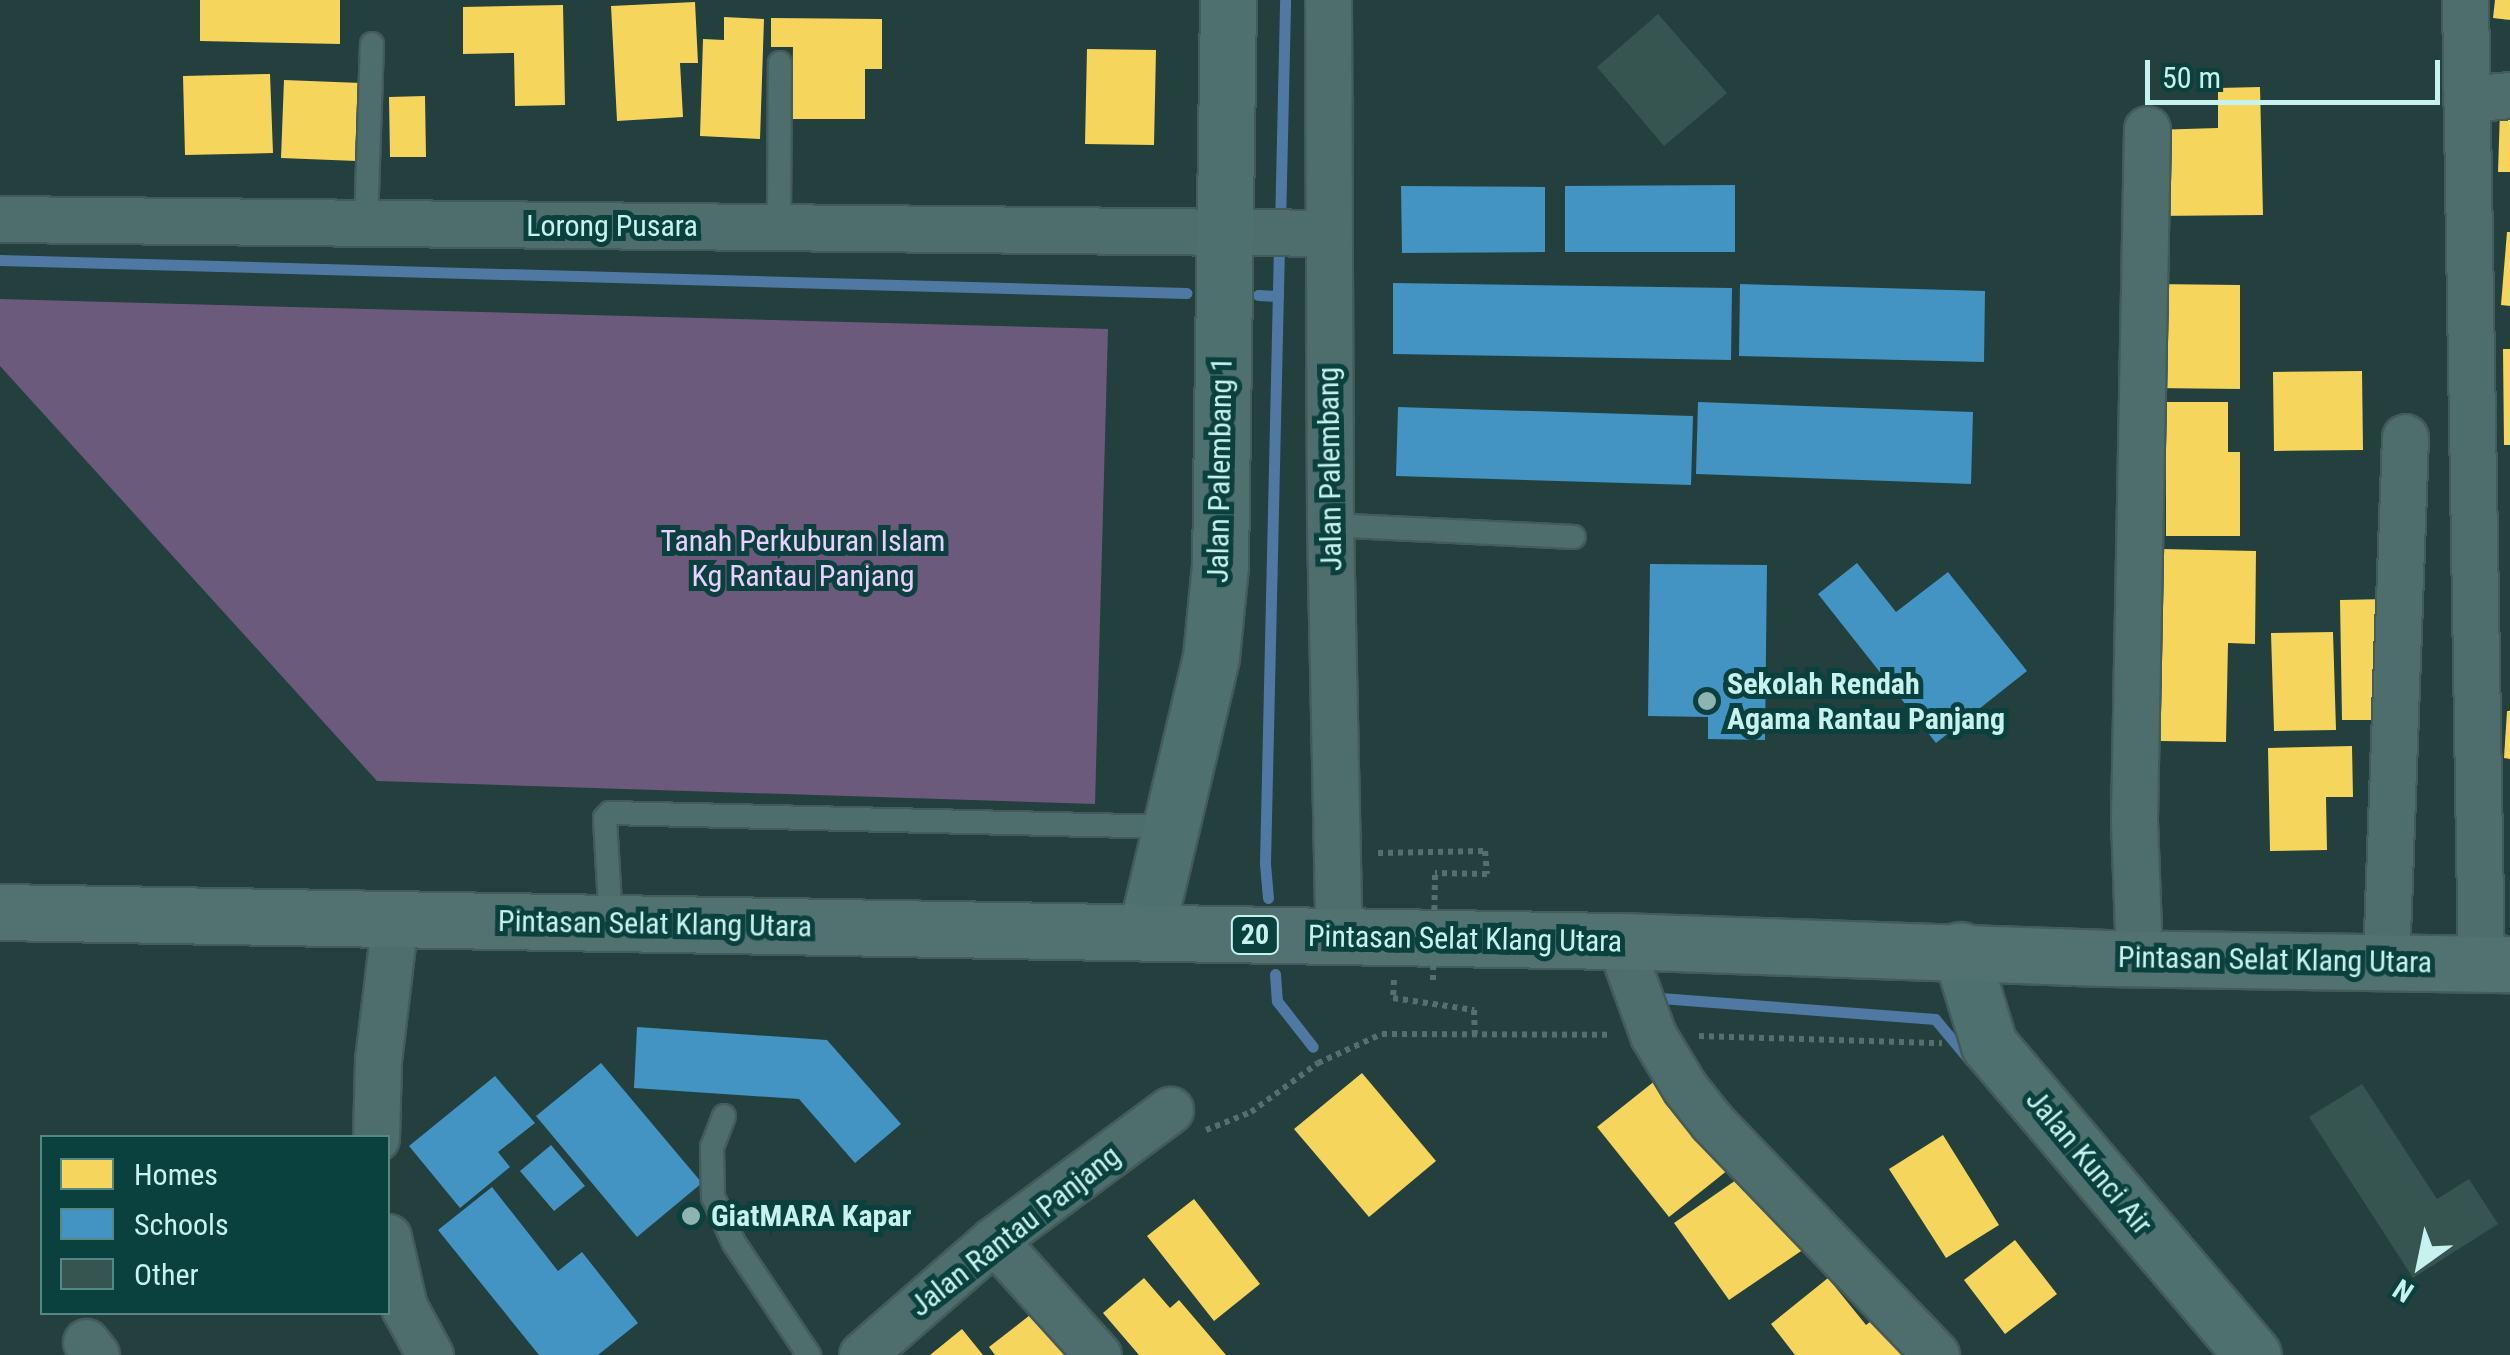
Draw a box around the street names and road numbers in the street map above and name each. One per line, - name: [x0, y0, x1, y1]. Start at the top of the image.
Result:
- street label: Lorong Pusara: [526, 208, 698, 244]
- street label: Jalan Palembang 1: [1200, 357, 1240, 583]
- street label: Jalan Palembang: [1310, 366, 1350, 572]
- street label: Pintasan Selat Klang Utara: [498, 903, 812, 945]
- road number: 20: [1230, 912, 1280, 958]
- street label: Pintasan Selat Klang Utara: [1308, 918, 1622, 960]
- street label: Pintasan Selat Klang Utara: [2118, 939, 2432, 981]
- street label: Jalan Kunci Air: [2018, 1082, 2160, 1242]
- street label: Jalan Rantau Panjang: [903, 1138, 1127, 1324]

